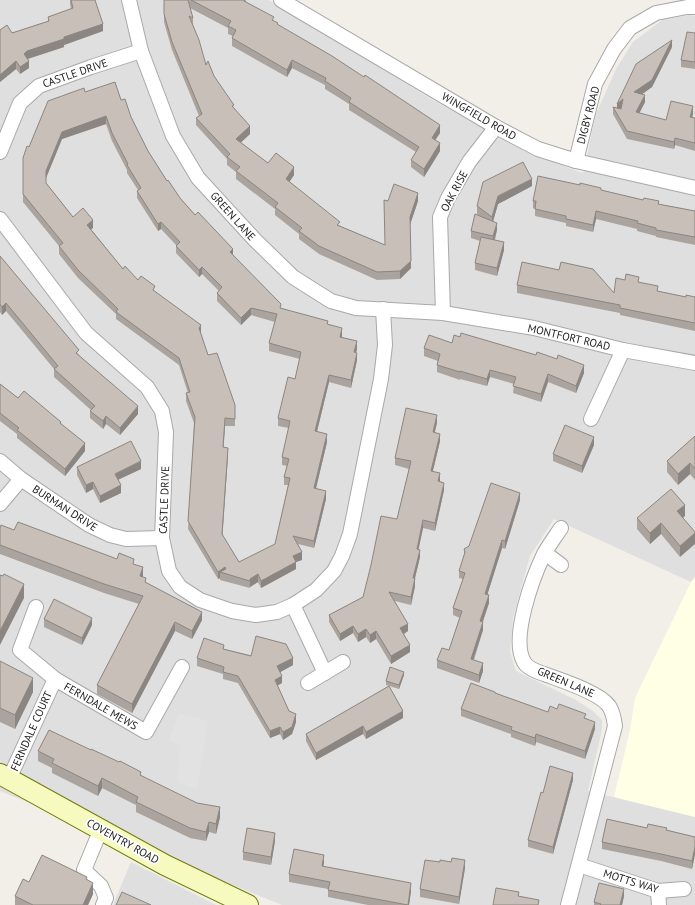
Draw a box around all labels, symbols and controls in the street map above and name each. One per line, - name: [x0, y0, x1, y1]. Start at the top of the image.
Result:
- street label: CASTLE DRIVE: [41, 55, 109, 91]
- street label: DIGBY ROAD: [574, 85, 602, 145]
- street label: WINGFIELD ROAD: [439, 89, 519, 143]
- street label: OAK RISE: [437, 168, 471, 214]
- street label: GREEN LANE: [207, 189, 259, 243]
- street label: MONTFORT ROAD: [526, 321, 612, 353]
- street label: CASTLE DRIVE: [156, 466, 172, 534]
- street label: BURMAN DRIVE: [30, 482, 100, 534]
- street label: GREEN LANE: [535, 664, 597, 700]
- street label: FERNDALE MEWS: [62, 679, 141, 733]
- street label: FERNDALE COURT: [7, 689, 55, 773]
- street label: COVENTRY ROAD: [84, 815, 162, 867]
- street label: MOTTS WAY: [602, 866, 661, 896]

